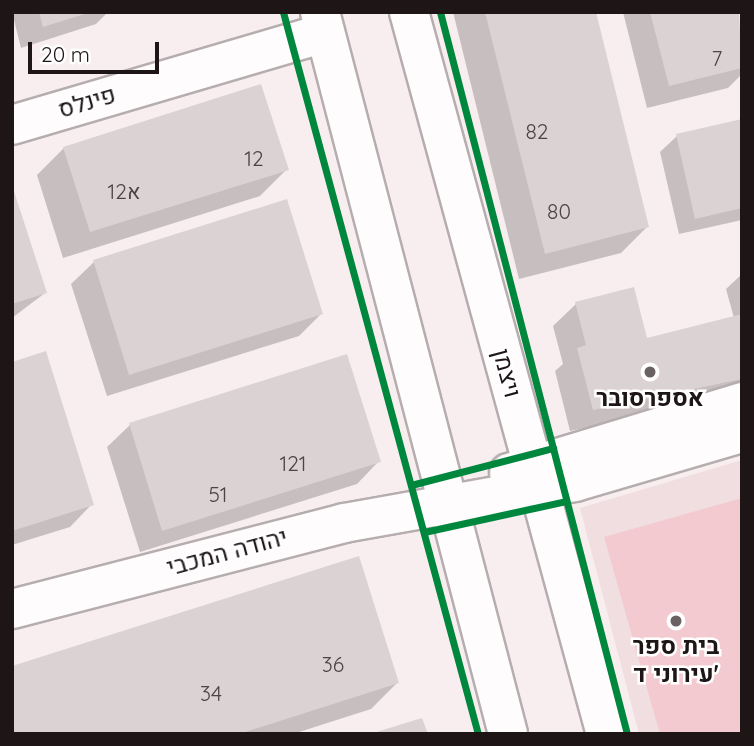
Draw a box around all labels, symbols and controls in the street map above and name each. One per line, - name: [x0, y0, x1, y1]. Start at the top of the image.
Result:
- scale bar: [32, 28, 163, 72]
- text: 20 m: [41, 41, 90, 67]
- house number: 7: [712, 45, 722, 71]
- street label: פינלס: [55, 80, 119, 124]
- house number: 82: [526, 118, 548, 144]
- house number: 12: [244, 145, 264, 171]
- house number: 12א: [108, 178, 140, 204]
- house number: 80: [547, 198, 571, 224]
- street label: ויצמן: [487, 345, 527, 401]
- marker: אספרסובר: [642, 364, 658, 380]
- place label: אספרסובר: [596, 384, 704, 412]
- house number: 121: [279, 450, 307, 476]
- house number: 51: [208, 481, 228, 507]
- street label: יהודה המכבי: [164, 522, 290, 582]
- marker: בית ספר עירוני ד': [668, 613, 684, 629]
- place label: בית ספר עירוני ד': [633, 632, 719, 688]
- house number: 36: [322, 651, 344, 677]
- house number: 34: [200, 680, 222, 706]

